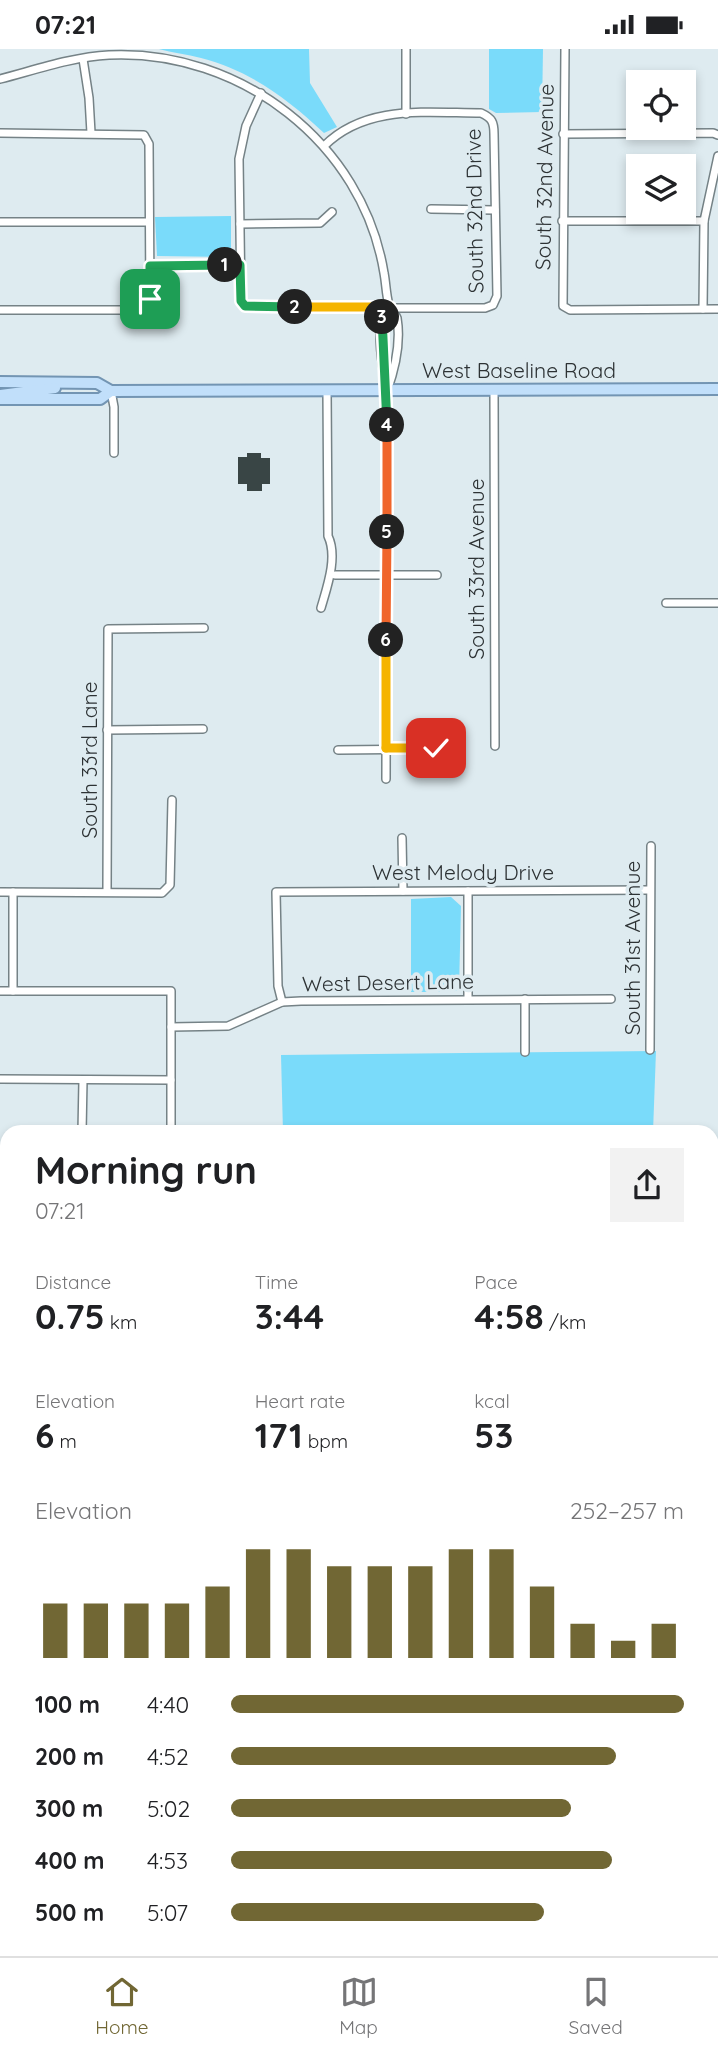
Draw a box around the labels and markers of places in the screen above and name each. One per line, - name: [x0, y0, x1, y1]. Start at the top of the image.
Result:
- pin: 1: [208, 247, 243, 283]
- pin: [120, 269, 180, 329]
- pin: 2: [278, 289, 312, 325]
- pin: 3: [364, 299, 400, 335]
- pin: 4: [370, 407, 404, 443]
- pin: 5: [370, 515, 404, 549]
- pin: 6: [368, 623, 404, 657]
- pin: [406, 718, 466, 778]

